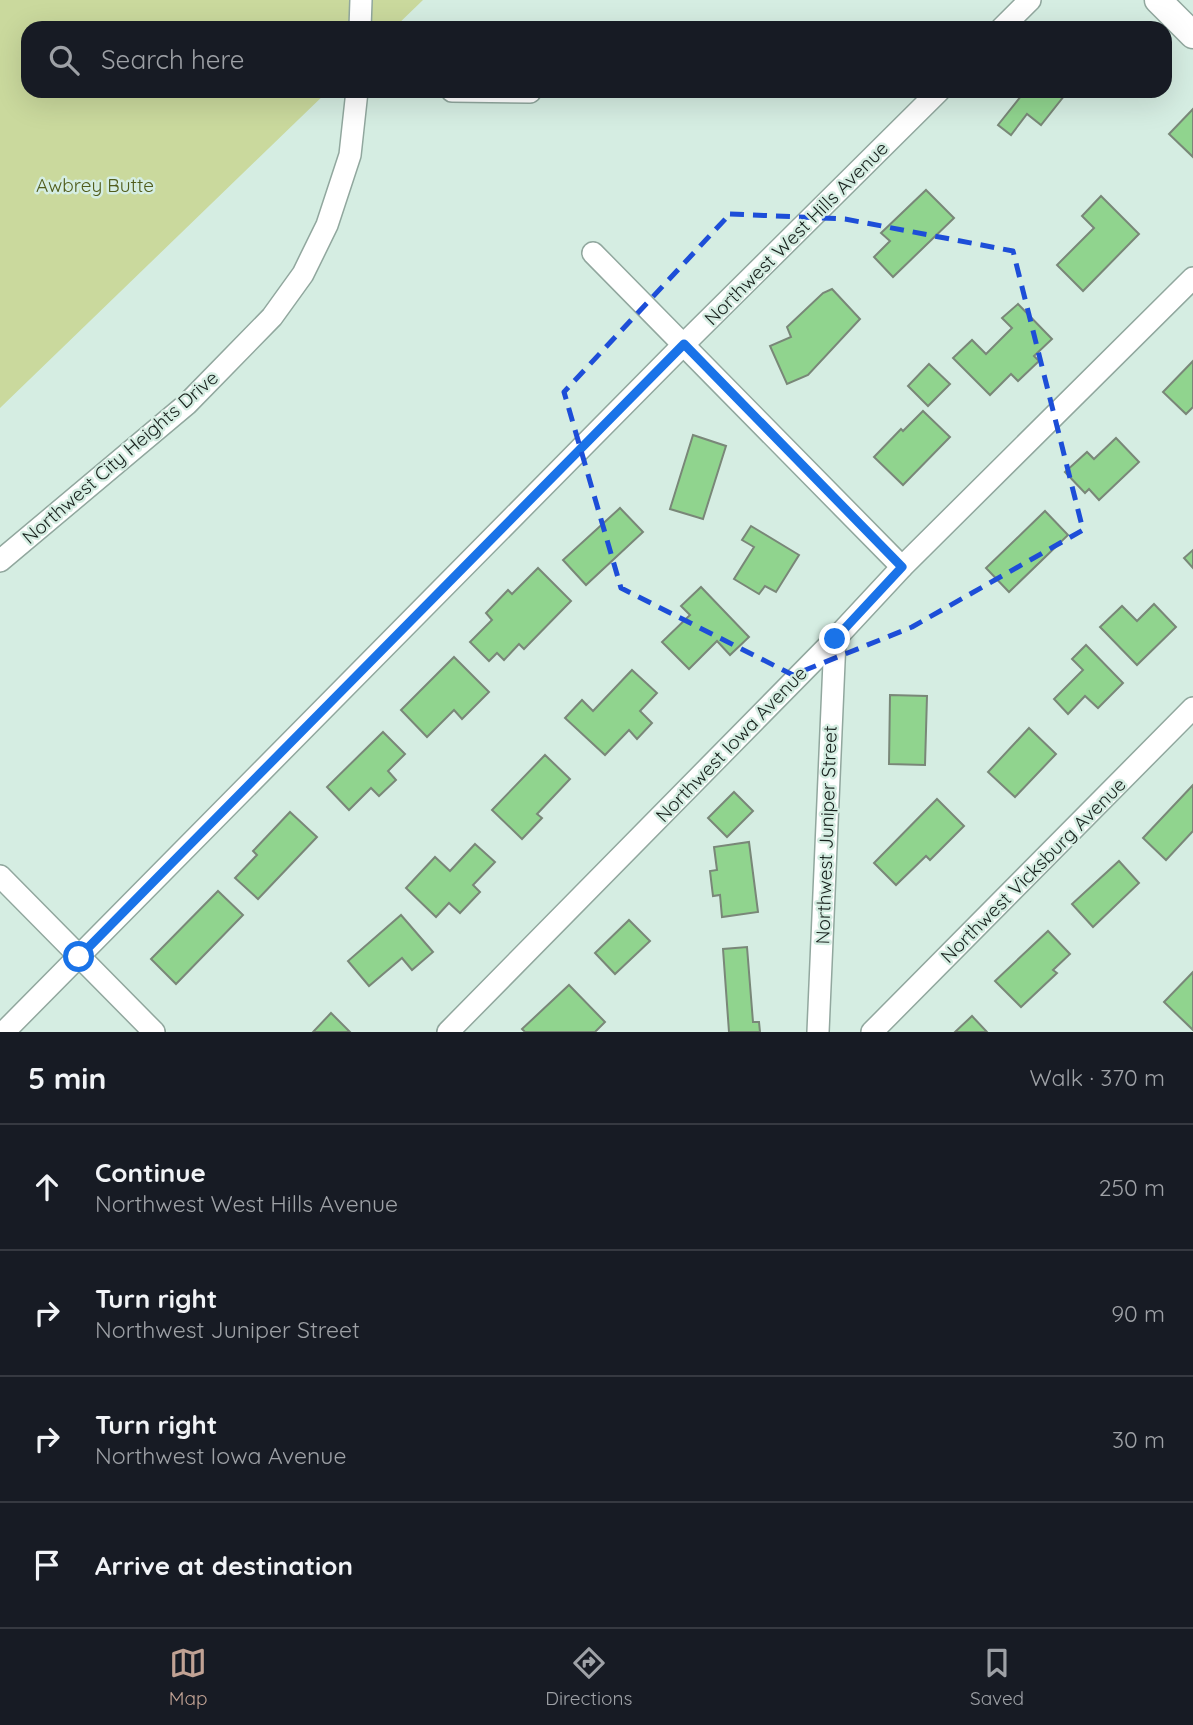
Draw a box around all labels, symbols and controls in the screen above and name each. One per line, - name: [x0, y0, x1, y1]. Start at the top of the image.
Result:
- search box: [21, 21, 1172, 98]
- icon: search: [45, 41, 83, 79]
- text: Search here: [101, 43, 245, 76]
- street label: Northwest West Hills Avenue: [699, 136, 893, 330]
- park label: Awbrey Butte: [36, 173, 154, 197]
- street label: Northwest City Heights Drive: [17, 365, 223, 549]
- route end: [819, 623, 850, 654]
- street label: Northwest Iowa Avenue: [650, 661, 812, 827]
- street label: Northwest Juniper Street: [810, 725, 842, 945]
- street label: Northwest Vicksburg Avenue: [935, 772, 1131, 968]
- route start: [63, 941, 94, 972]
- text: 5 min: [28, 1059, 106, 1097]
- text: Walk · 370 m: [1030, 1063, 1165, 1092]
- text: Continue: [95, 1156, 206, 1189]
- icon: ahead: [28, 1168, 66, 1206]
- text: 250 m: [1099, 1173, 1165, 1202]
- text: Northwest West Hills Avenue: [95, 1189, 398, 1218]
- text: Turn right: [95, 1282, 217, 1315]
- icon: right: [28, 1294, 66, 1332]
- text: 90 m: [1111, 1299, 1165, 1328]
- text: Northwest Juniper Street: [95, 1315, 360, 1344]
- text: Turn right: [95, 1408, 217, 1441]
- icon: right: [28, 1420, 66, 1458]
- text: 30 m: [1112, 1425, 1165, 1454]
- text: Northwest Iowa Avenue: [95, 1441, 346, 1470]
- icon: arrive: [28, 1546, 66, 1584]
- text: Arrive at destination: [95, 1549, 353, 1582]
- tab: Map: [169, 1644, 208, 1710]
- tab: Directions: [545, 1644, 632, 1710]
- tab: Saved: [970, 1644, 1024, 1710]

